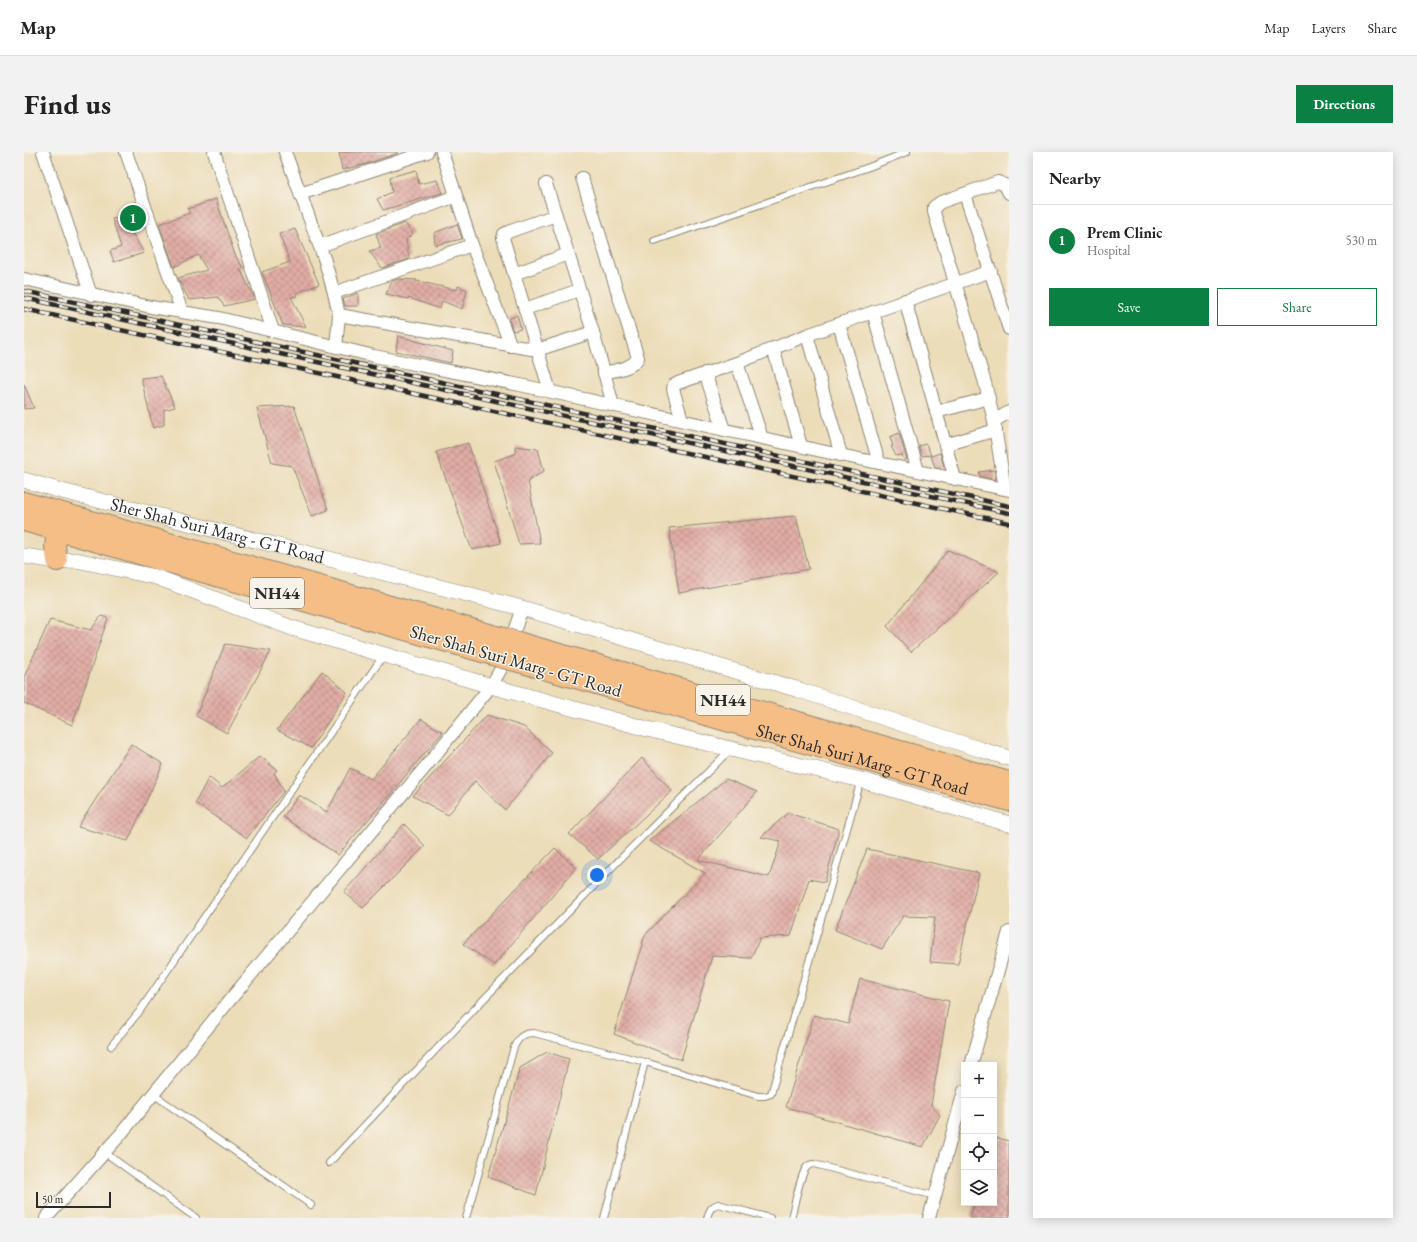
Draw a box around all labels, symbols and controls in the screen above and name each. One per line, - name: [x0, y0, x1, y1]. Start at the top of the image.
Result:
- text: Map: [20, 15, 56, 40]
- text: Map: [1264, 19, 1289, 37]
- text: Layers: [1311, 19, 1346, 37]
- text: Share: [1368, 19, 1397, 37]
- button: Directions: [1296, 85, 1393, 123]
- text: Find us: [24, 86, 111, 122]
- text: Nearby: [1049, 167, 1101, 189]
- pin: 1: [120, 203, 146, 233]
- text: Prem Clinic: [1087, 223, 1162, 242]
- text: 1: [1059, 232, 1065, 249]
- text: 530 m: [1346, 232, 1377, 249]
- text: Hospital: [1087, 242, 1131, 259]
- button: Save: [1049, 288, 1209, 326]
- button: Share: [1217, 288, 1377, 326]
- street label: Sher Shah Suri Marg - GT Road: [108, 492, 328, 568]
- road number: NH44: [250, 578, 304, 608]
- street label: Sher Shah Suri Marg - GT Road: [408, 619, 626, 702]
- road number: NH44: [696, 685, 750, 715]
- street label: Sher Shah Suri Marg - GT Road: [754, 718, 972, 800]
- your location: [587, 865, 607, 885]
- map controls: [961, 1062, 997, 1206]
- button: +: [961, 1062, 997, 1098]
- button: −: [961, 1098, 997, 1134]
- button: locate: [961, 1134, 997, 1170]
- button: layers: [961, 1170, 997, 1206]
- scale bar: [36, 1190, 111, 1209]
- text: 50 m: [42, 1192, 63, 1206]

